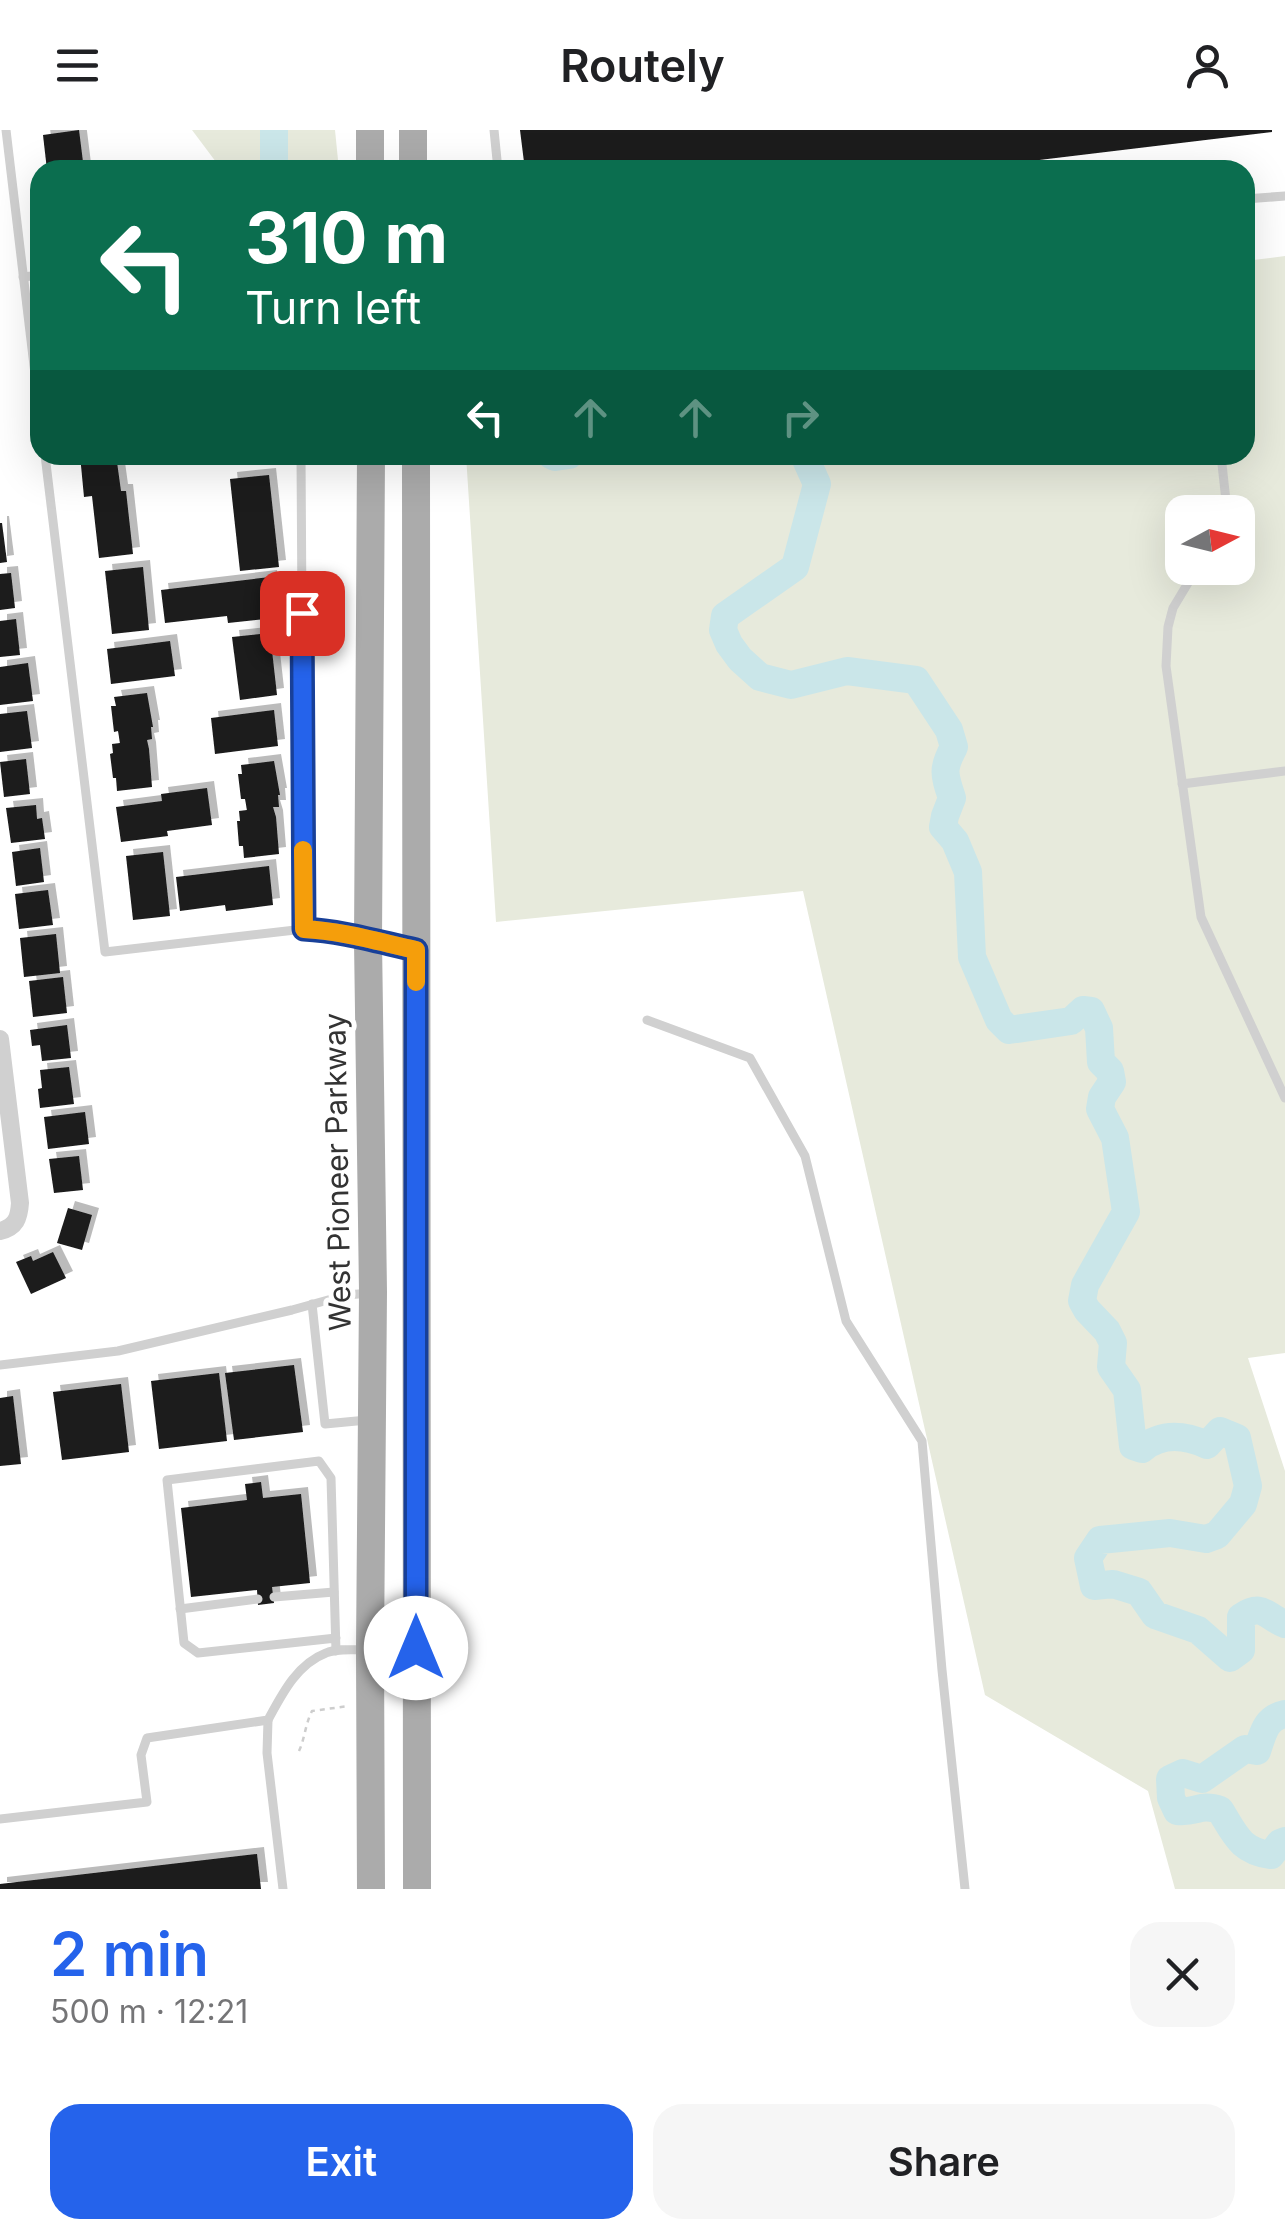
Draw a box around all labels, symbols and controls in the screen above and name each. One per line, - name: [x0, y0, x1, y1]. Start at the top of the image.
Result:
- icon: menu: [50, 38, 105, 93]
- text: Routely: [560, 38, 725, 93]
- icon: person: [1180, 38, 1235, 93]
- text: 310 m: [245, 195, 448, 280]
- icon: left: [80, 200, 210, 330]
- text: Turn left: [245, 280, 421, 335]
- icon: left: [458, 390, 513, 445]
- icon: ahead: [563, 390, 618, 445]
- icon: ahead: [668, 390, 723, 445]
- icon: right: [773, 390, 828, 445]
- north arrow: [1165, 495, 1255, 585]
- map controls: [1165, 495, 1255, 585]
- pin: [260, 571, 345, 656]
- icon: arrive: [275, 586, 330, 641]
- street label: West Pioneer Parkway: [316, 1012, 358, 1332]
- position arrow: [364, 1596, 468, 1700]
- text: 2 min: [50, 1918, 209, 1990]
- button: close: [1130, 1922, 1235, 2027]
- text: 500 m · 12:21: [50, 1992, 248, 2031]
- button: Exit: [50, 2104, 633, 2219]
- button: Share: [653, 2104, 1235, 2219]

